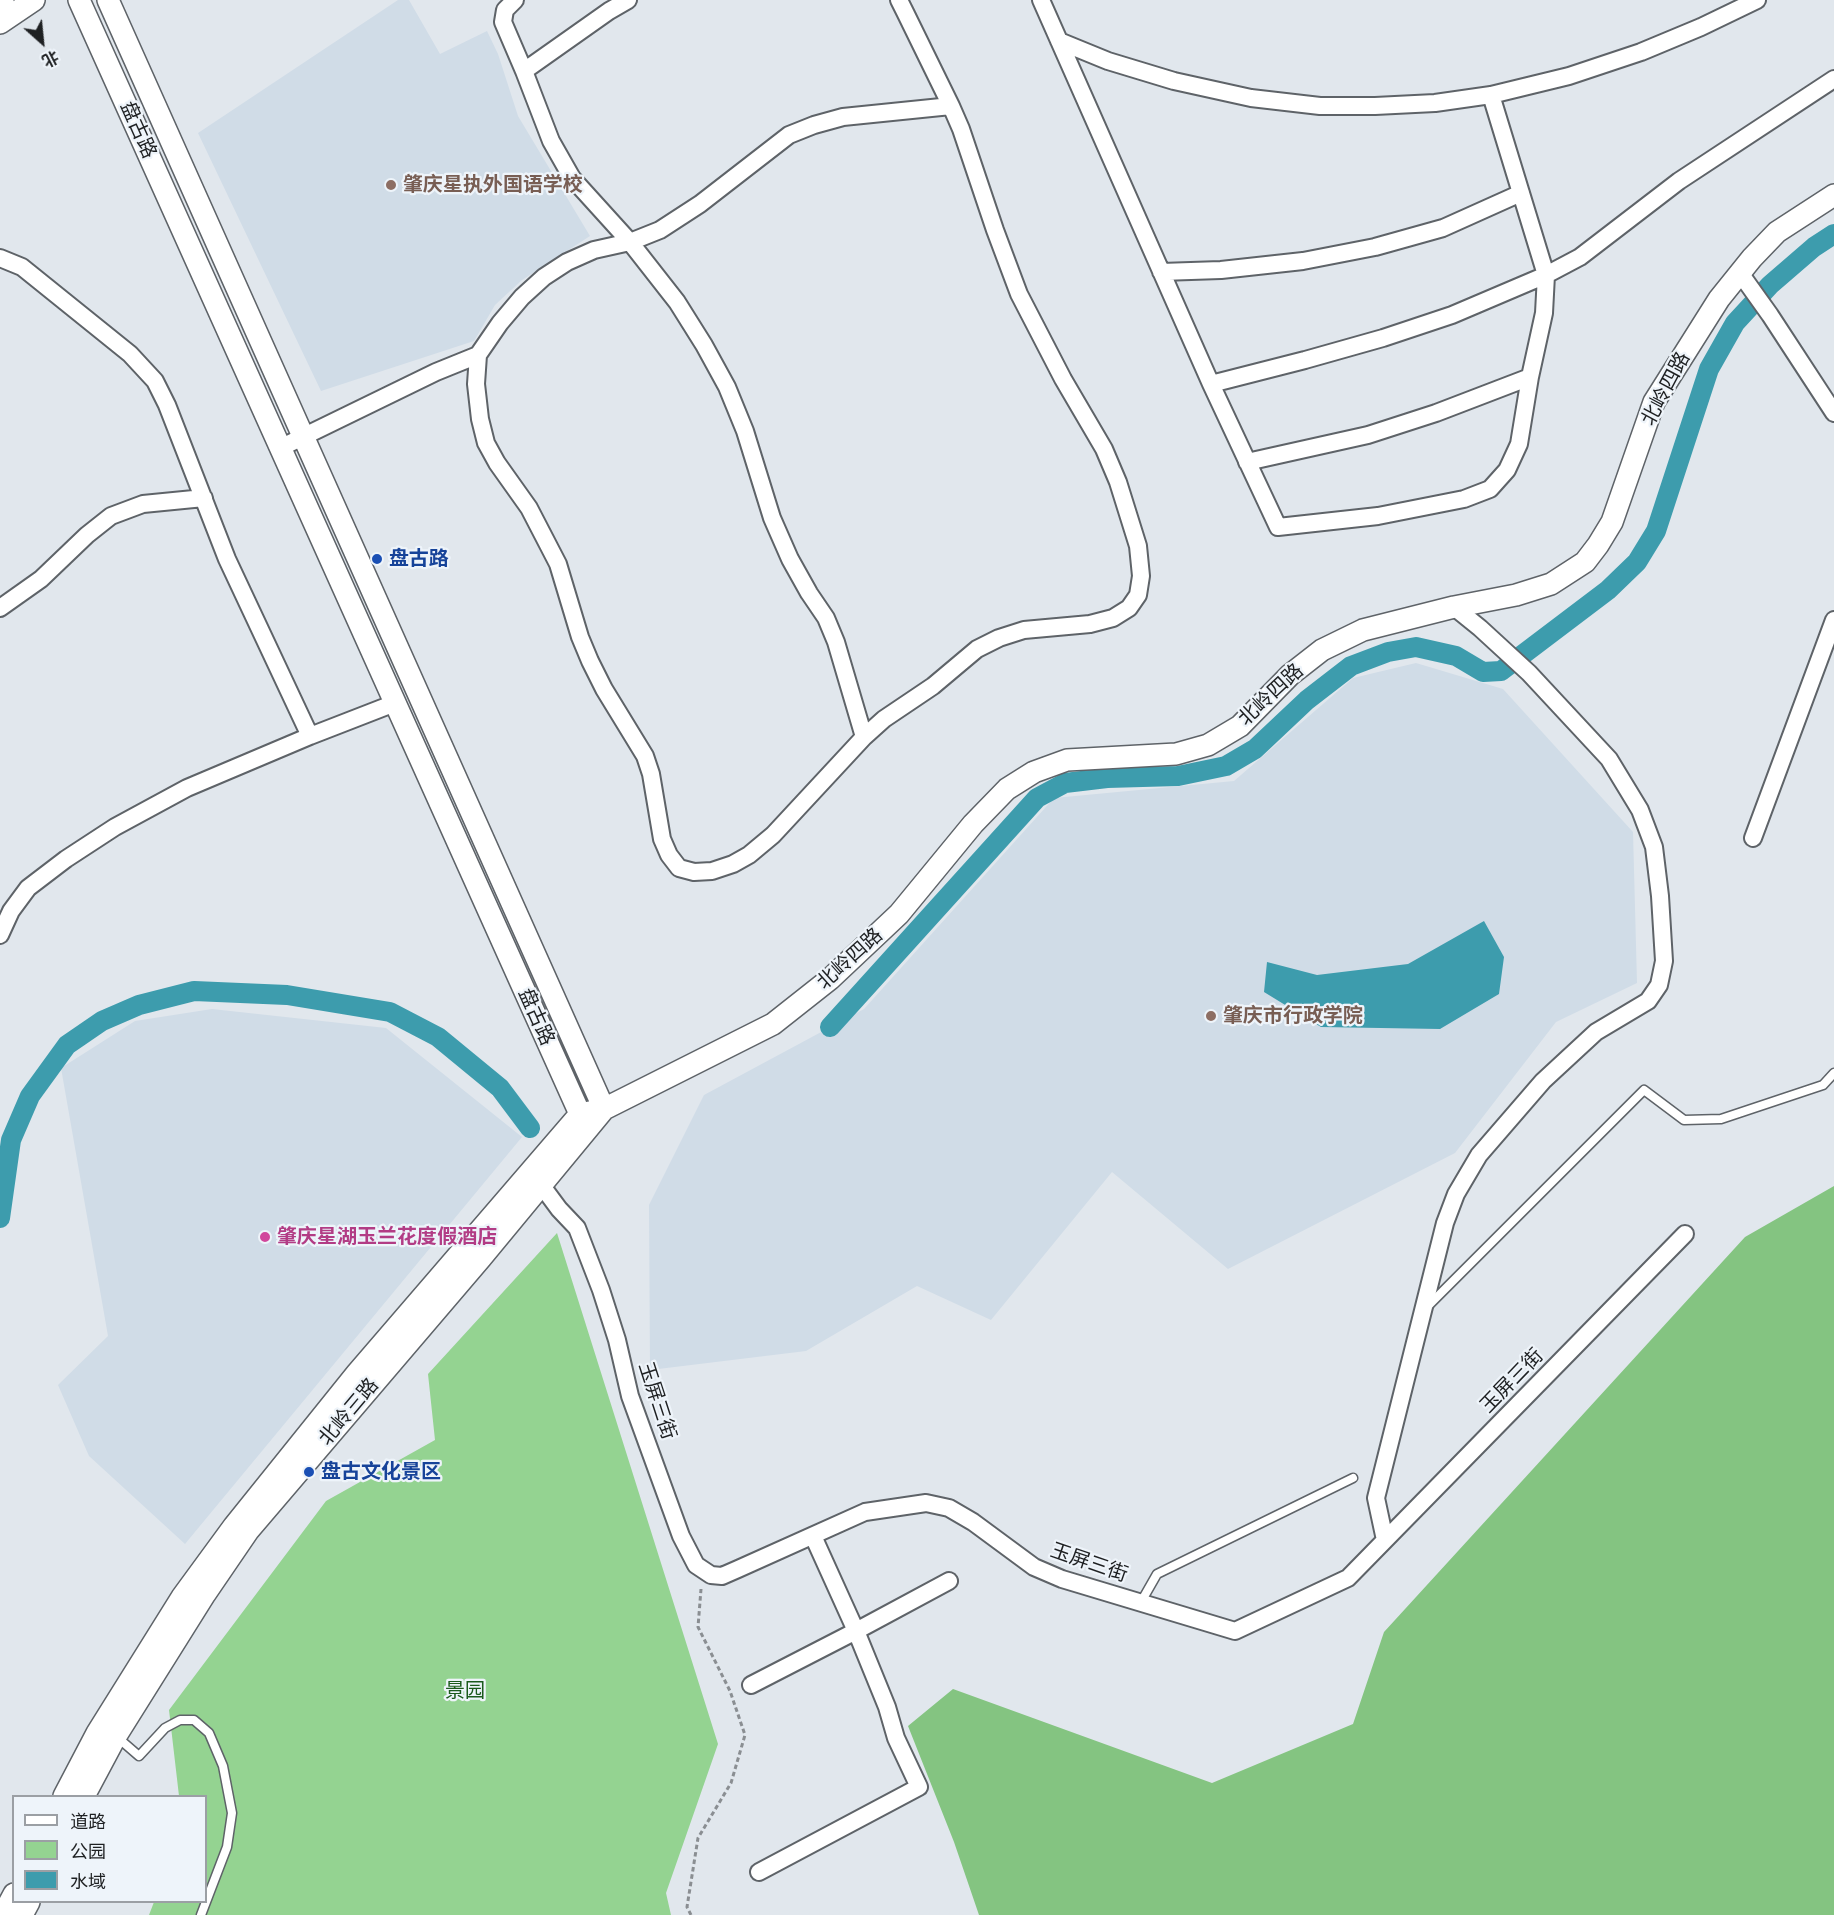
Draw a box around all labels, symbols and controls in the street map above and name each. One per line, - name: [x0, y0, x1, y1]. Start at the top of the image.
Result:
- north arrow: [12, 12, 72, 72]
- text: 北: [39, 46, 62, 71]
- street label: 盘古路: [115, 98, 161, 162]
- place label: 肇庆星执外国语学校: [403, 173, 583, 197]
- marker: 肇庆星执外国语学校: [384, 178, 398, 192]
- street label: 北岭四路: [1637, 348, 1695, 430]
- place label: 盘古路: [389, 547, 449, 571]
- marker: 盘古路: [370, 552, 384, 566]
- street label: 北岭四路: [1234, 659, 1308, 731]
- street label: 北岭四路: [812, 923, 888, 995]
- street label: 盘古路: [513, 985, 559, 1049]
- place label: 肇庆市行政学院: [1223, 1004, 1363, 1028]
- marker: 肇庆市行政学院: [1204, 1009, 1218, 1023]
- place label: 肇庆星湖玉兰花度假酒店: [277, 1225, 497, 1249]
- marker: 肇庆星湖玉兰花度假酒店: [258, 1230, 272, 1244]
- street label: 玉屏三街: [1476, 1344, 1548, 1418]
- street label: 玉屏三街: [633, 1359, 681, 1443]
- street label: 北岭三路: [314, 1374, 384, 1450]
- place label: 盘古文化景区: [321, 1460, 441, 1484]
- marker: 盘古文化景区: [302, 1465, 316, 1479]
- street label: 玉屏三街: [1047, 1539, 1131, 1587]
- park label: 景园: [445, 1679, 485, 1703]
- legend: [12, 1795, 207, 1903]
- text: 道路: [70, 1811, 106, 1833]
- text: 公园: [70, 1841, 106, 1863]
- text: 水域: [70, 1871, 106, 1893]

